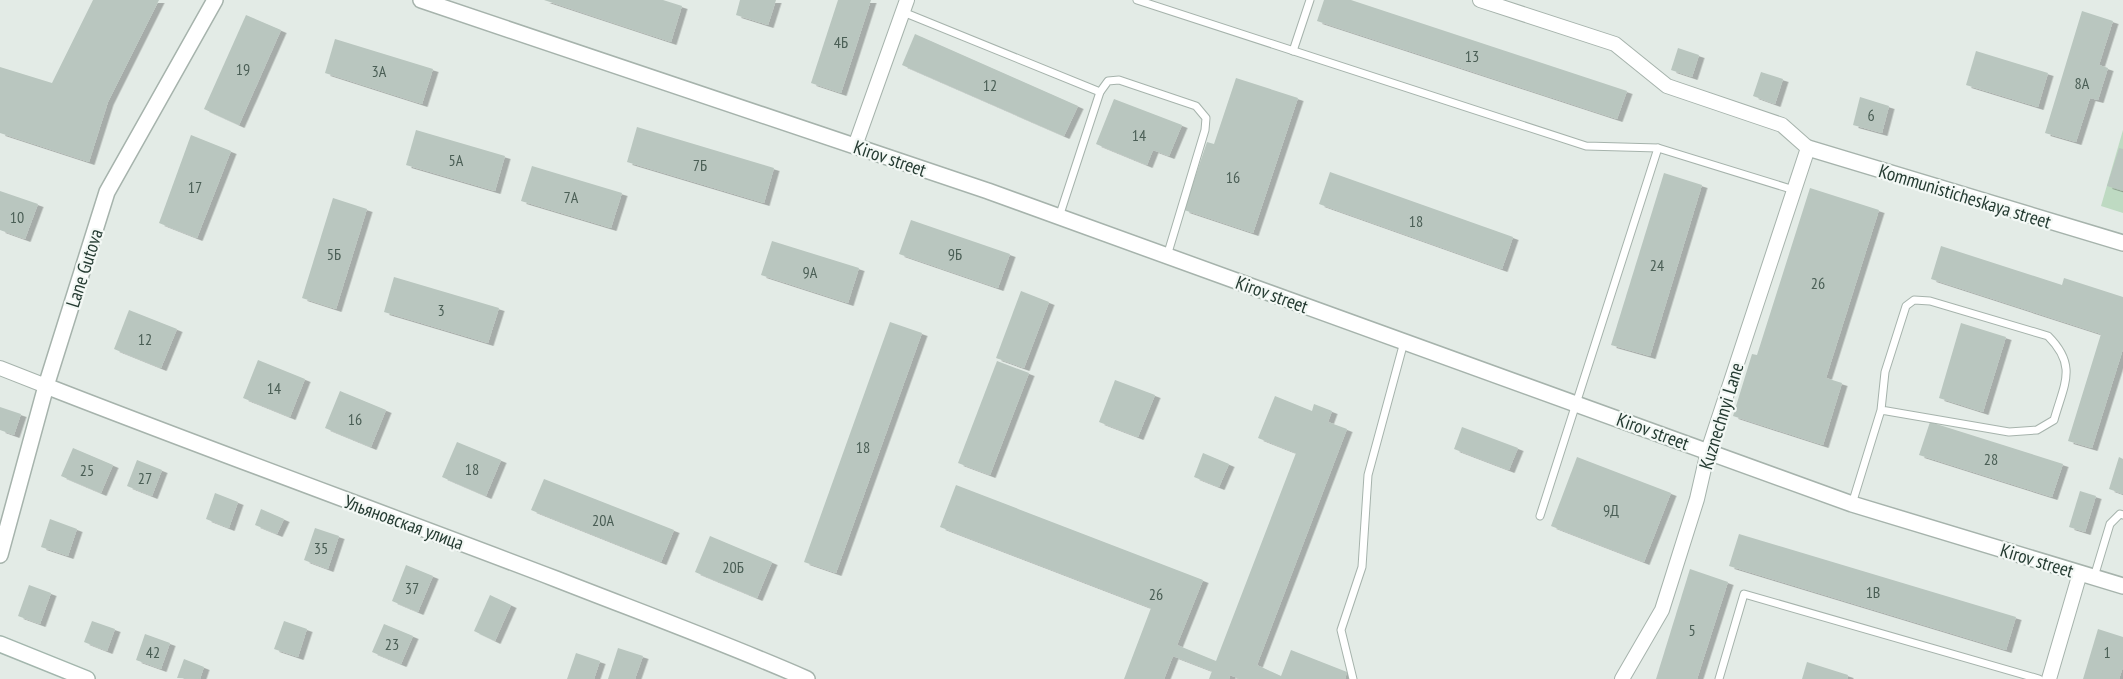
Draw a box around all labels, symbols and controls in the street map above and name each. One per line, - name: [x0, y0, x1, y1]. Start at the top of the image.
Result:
- house number: 4Б: [834, 32, 848, 52]
- house number: 13: [1465, 46, 1479, 66]
- house number: 19: [236, 59, 250, 79]
- house number: 3А: [372, 61, 387, 81]
- house number: 8А: [2075, 73, 2090, 93]
- house number: 12: [983, 75, 997, 95]
- house number: 6: [1867, 105, 1875, 125]
- house number: 14: [1132, 125, 1146, 145]
- street label: Kirov street: [851, 134, 930, 182]
- house number: 5А: [449, 150, 464, 170]
- house number: 7Б: [693, 155, 707, 175]
- street label: Kommunisticheskaya street: [1876, 158, 2055, 234]
- house number: 16: [1226, 167, 1240, 187]
- house number: 17: [188, 177, 202, 197]
- house number: 7А: [564, 187, 579, 207]
- house number: 10: [10, 207, 24, 227]
- house number: 18: [1409, 211, 1423, 231]
- street label: Lane Gutova: [60, 226, 108, 310]
- house number: 5Б: [327, 244, 341, 264]
- house number: 9Б: [948, 244, 962, 264]
- house number: 24: [1650, 255, 1664, 275]
- house number: 9А: [803, 262, 818, 282]
- street label: Kirov street: [1233, 270, 1312, 318]
- house number: 26: [1811, 273, 1825, 293]
- house number: 3: [437, 300, 445, 320]
- house number: 12: [138, 329, 152, 349]
- street label: Kuznechnyi Lane: [1693, 360, 1749, 472]
- house number: 14: [267, 378, 281, 398]
- street label: Kirov street: [1614, 407, 1693, 455]
- house number: 16: [348, 409, 362, 429]
- house number: 18: [856, 437, 870, 457]
- house number: 28: [1984, 449, 1998, 469]
- house number: 18: [465, 459, 479, 479]
- house number: 25: [80, 460, 94, 480]
- house number: 27: [138, 468, 152, 488]
- street label: Ульяновская улица: [341, 489, 467, 555]
- house number: 9Д: [1603, 500, 1619, 520]
- house number: 20А: [592, 510, 614, 530]
- house number: 35: [314, 538, 328, 558]
- street label: Kirov street: [1998, 538, 2077, 583]
- house number: 20Б: [722, 557, 744, 577]
- house number: 37: [405, 578, 419, 598]
- house number: 1В: [1866, 582, 1880, 602]
- house number: 26: [1149, 584, 1163, 604]
- house number: 5: [1688, 620, 1696, 640]
- house number: 23: [385, 634, 399, 654]
- house number: 42: [146, 642, 160, 662]
- house number: 1: [2103, 642, 2111, 662]

